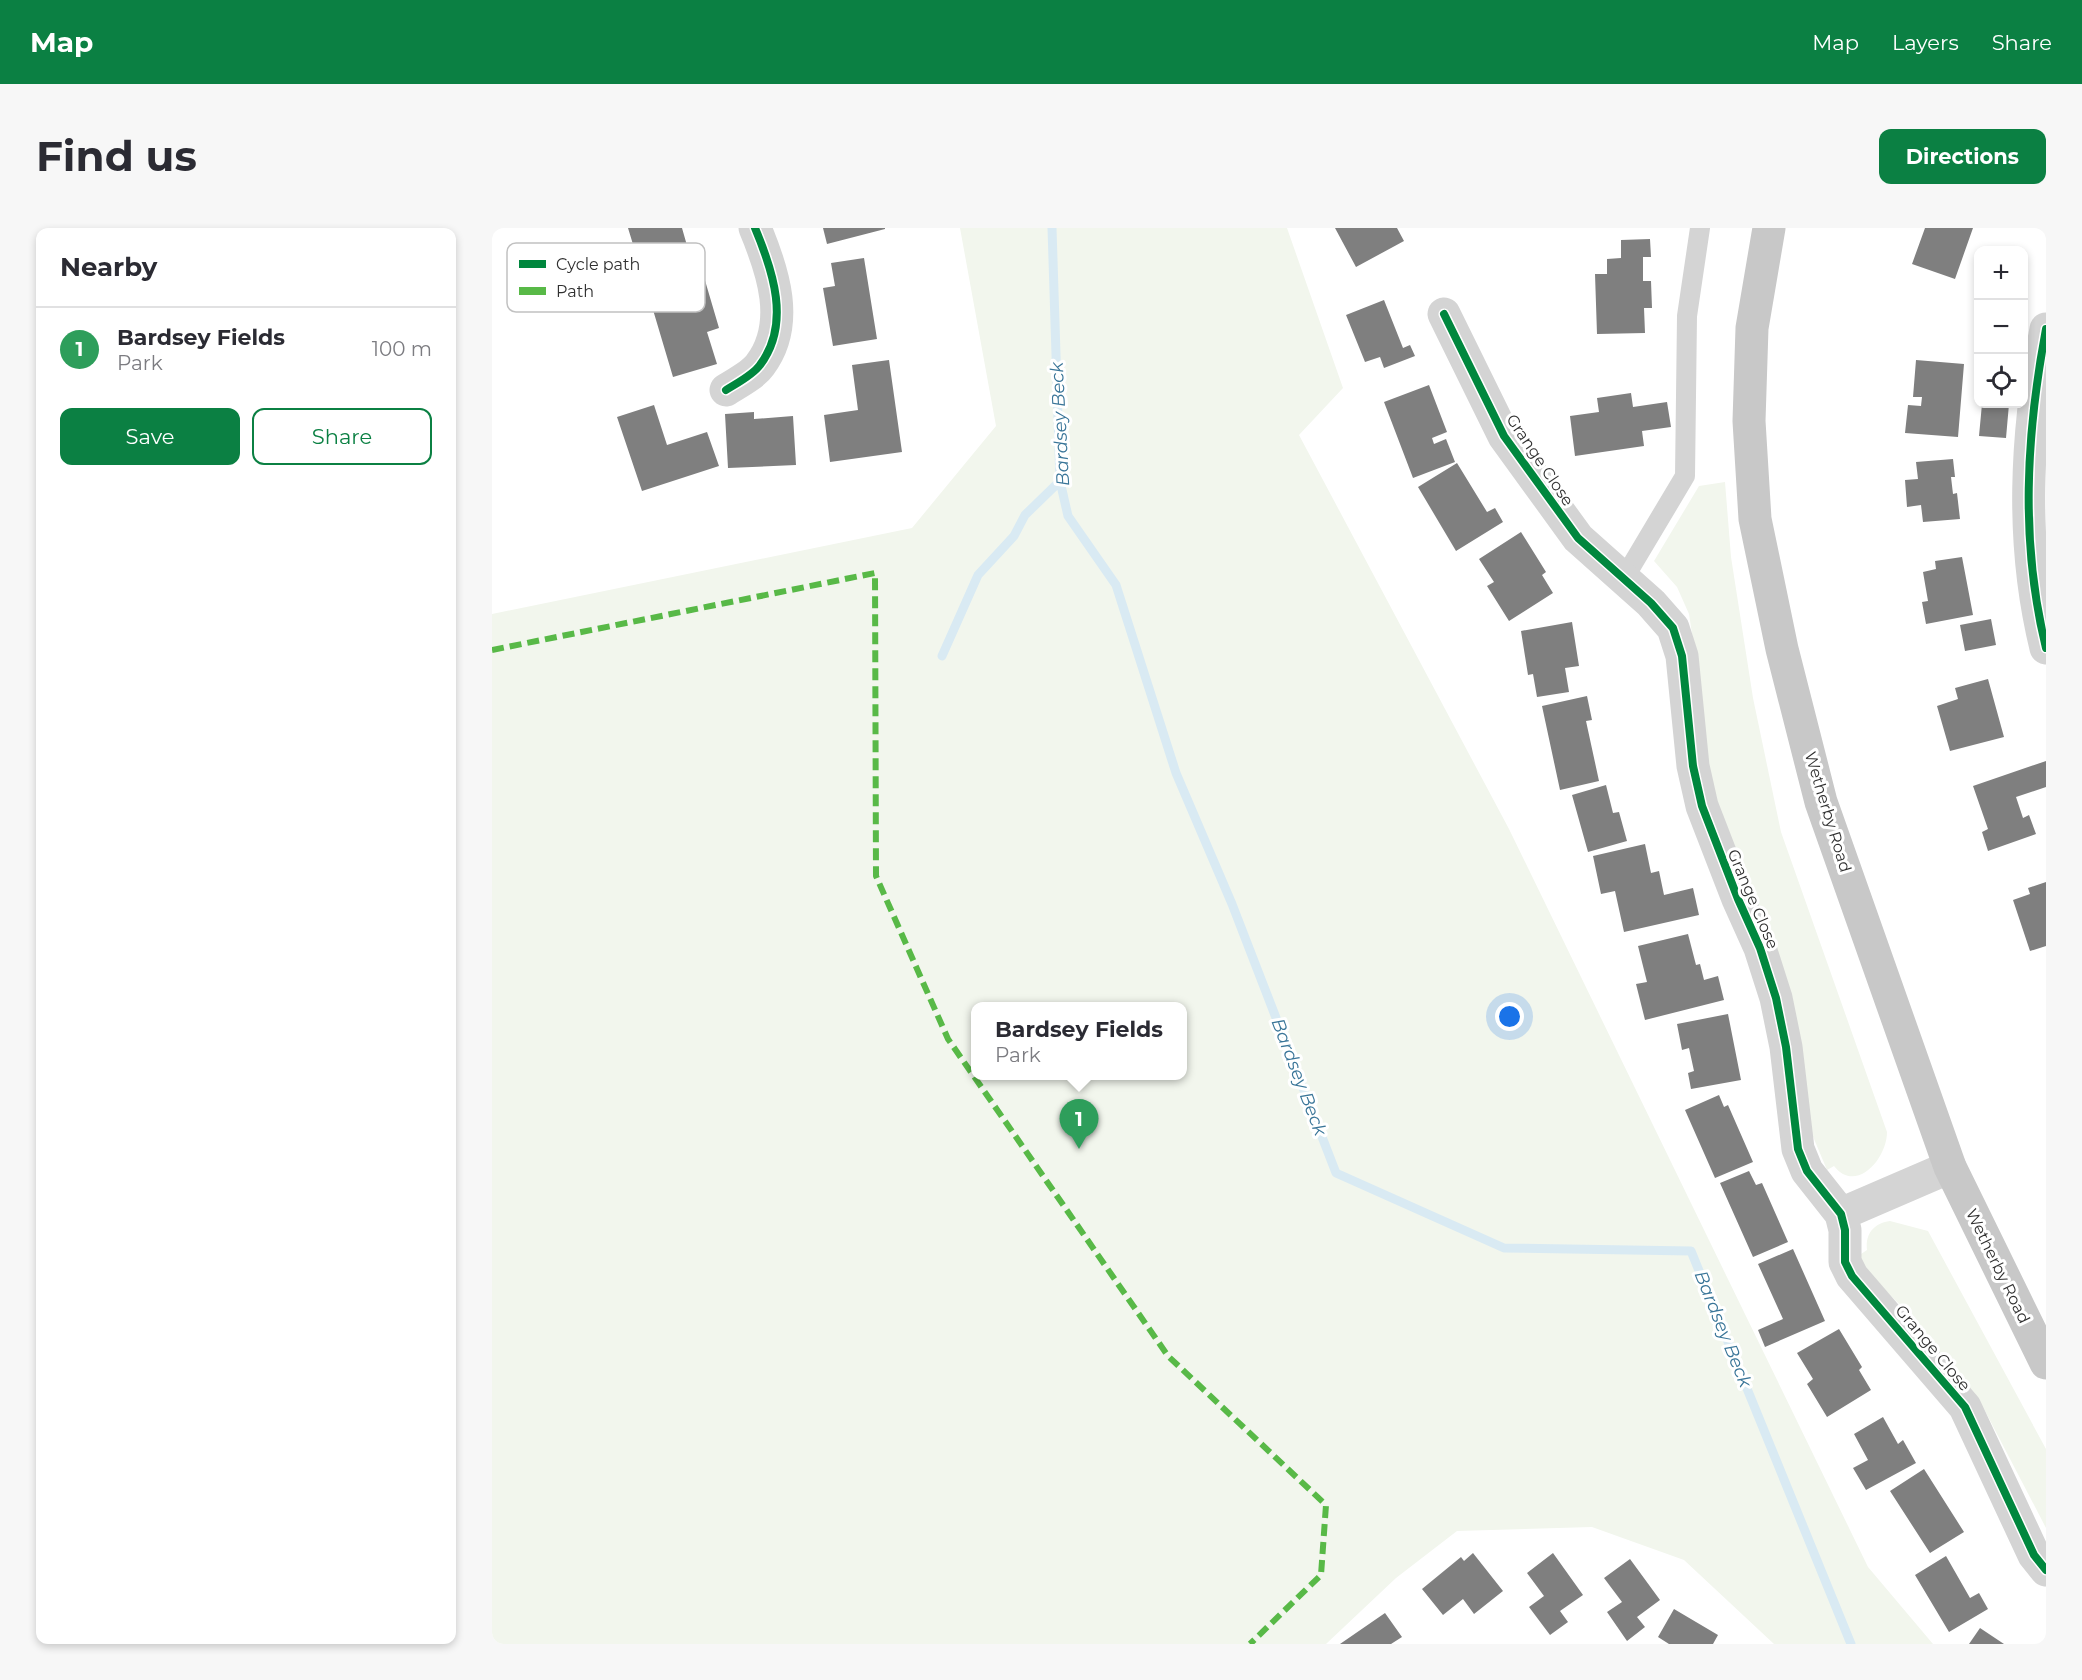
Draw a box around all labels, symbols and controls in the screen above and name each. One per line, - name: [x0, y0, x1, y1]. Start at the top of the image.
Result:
- text: Map: [30, 25, 93, 59]
- text: Map: [1812, 30, 1859, 55]
- text: Layers: [1892, 30, 1959, 55]
- text: Share: [1992, 30, 2052, 55]
- button: Directions: [1879, 129, 2046, 184]
- text: Find us: [36, 130, 197, 182]
- legend: [507, 243, 705, 312]
- map controls: [1974, 246, 2028, 408]
- button: +: [1974, 246, 2028, 300]
- text: Nearby: [60, 251, 157, 283]
- text: Cycle path: [556, 255, 640, 274]
- text: Path: [556, 282, 594, 301]
- button: −: [1974, 300, 2028, 354]
- text: Bardsey Fields: [117, 324, 285, 351]
- text: 1: [76, 337, 83, 361]
- text: 100 m: [372, 337, 432, 361]
- text: Park: [117, 351, 163, 375]
- button: locate: [1974, 354, 2028, 408]
- water label: Bardsey Beck: [1046, 360, 1074, 487]
- button: Save: [60, 408, 240, 465]
- button: Share: [252, 408, 432, 465]
- street label: Grange Close: [1502, 411, 1578, 509]
- street label: Wetherby Road: [1801, 749, 1855, 875]
- street label: Grange Close: [1723, 846, 1783, 952]
- popup: [971, 1002, 1187, 1080]
- your location: [1495, 1002, 1524, 1031]
- water label: Bardsey Beck: [1266, 1015, 1332, 1140]
- text: Bardsey Fields: [995, 1016, 1163, 1043]
- text: Park: [995, 1043, 1041, 1067]
- pin: 1: [1060, 1100, 1098, 1149]
- street label: Wetherby Road: [1962, 1206, 2034, 1326]
- water label: Bardsey Beck: [1690, 1267, 1757, 1392]
- street label: Grange Close: [1892, 1301, 1974, 1395]

